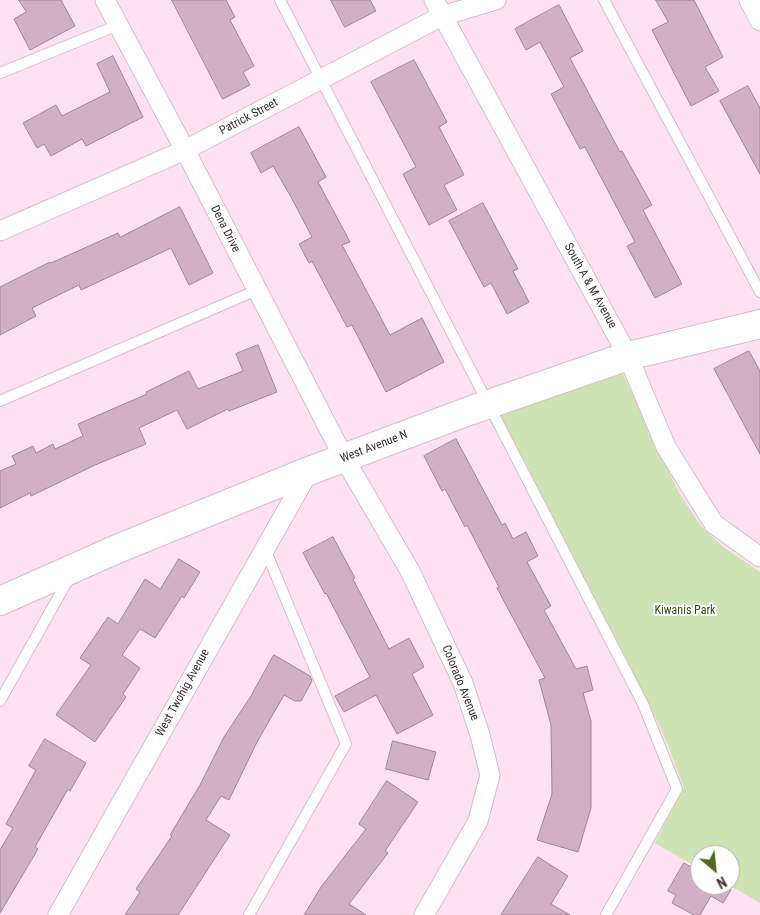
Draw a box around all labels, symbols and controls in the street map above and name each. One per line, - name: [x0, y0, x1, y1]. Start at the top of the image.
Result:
- street label: Patrick Street: [217, 96, 281, 138]
- street label: Dena Drive: [207, 203, 243, 255]
- street label: South A & M Avenue: [561, 241, 619, 331]
- street label: West Avenue N: [338, 428, 410, 466]
- park label: Kiwanis Park: [654, 604, 716, 618]
- street label: Colorado Avenue: [438, 643, 482, 723]
- street label: West Twohig Avenue: [153, 647, 213, 739]
- north arrow: [690, 845, 740, 895]
- text: N: [714, 873, 729, 891]

